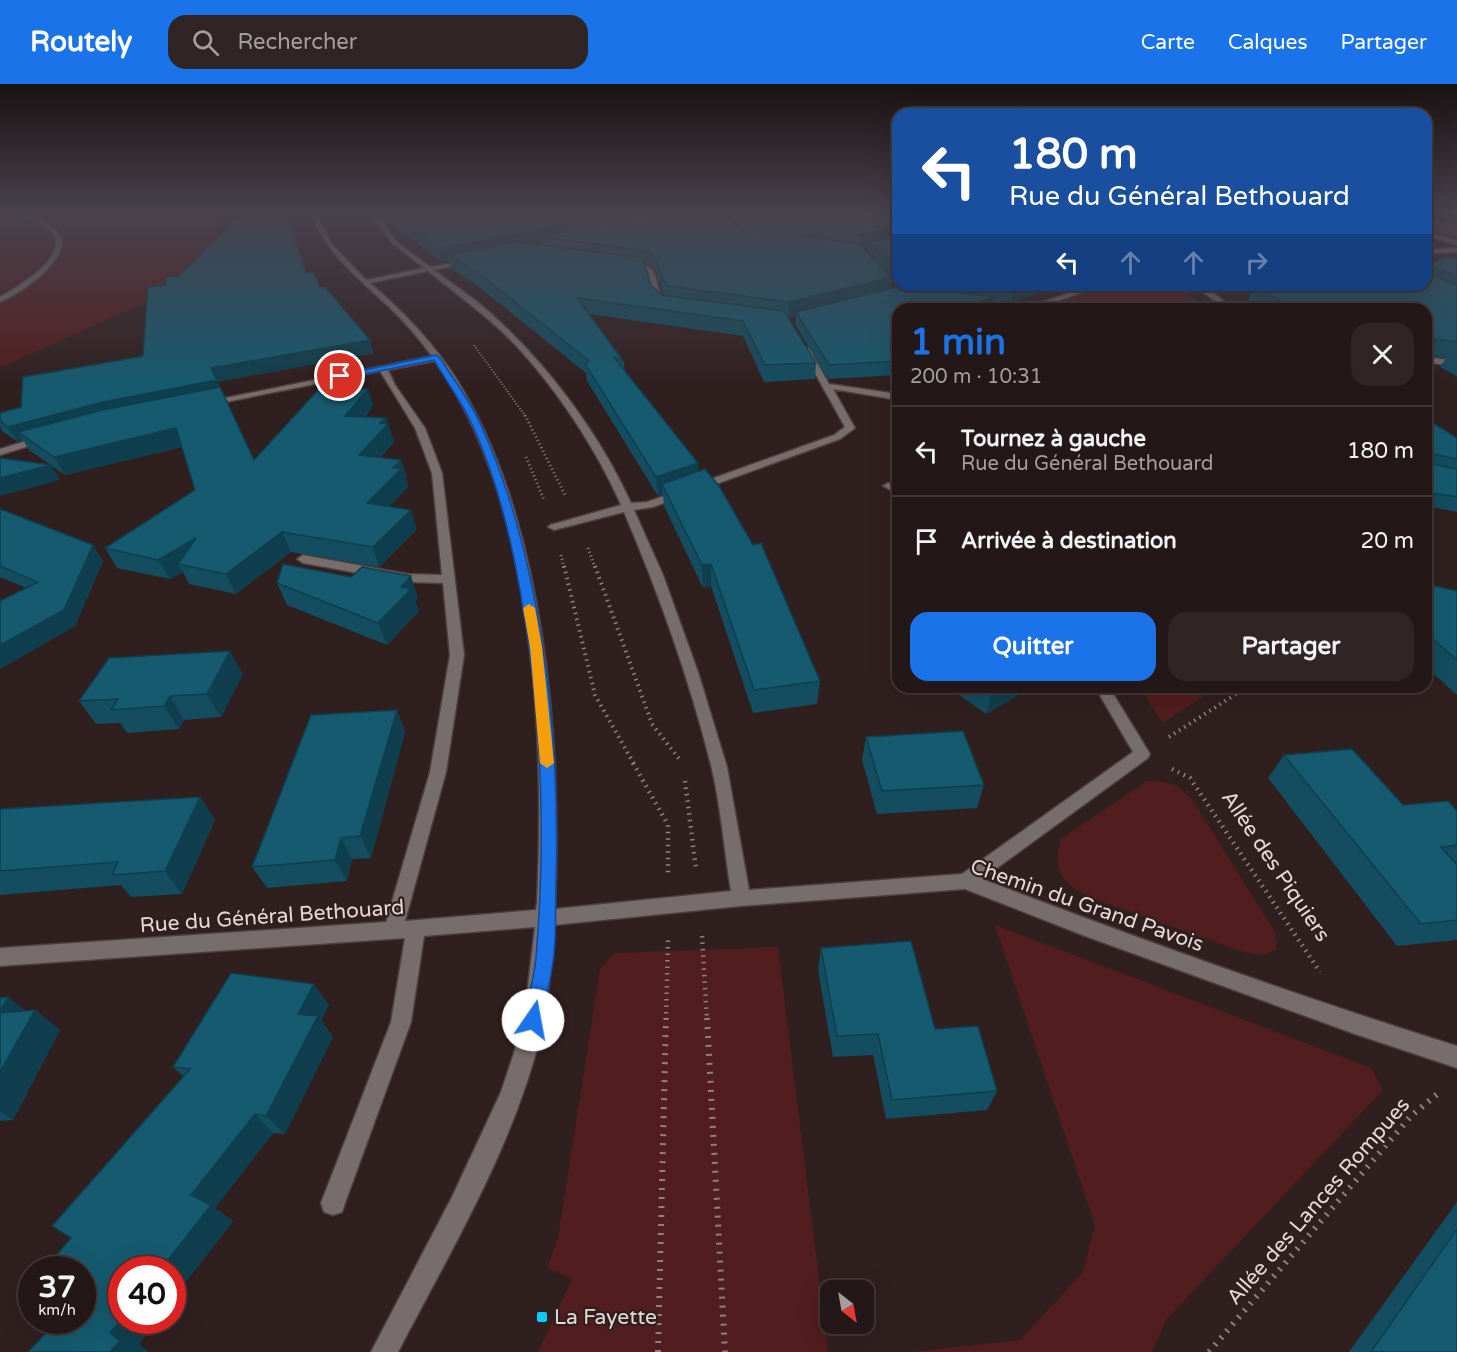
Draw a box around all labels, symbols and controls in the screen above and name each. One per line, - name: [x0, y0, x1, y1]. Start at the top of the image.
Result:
- search box: [168, 15, 588, 69]
- text: Routely: [30, 25, 132, 59]
- icon: search: [189, 26, 222, 59]
- text: Rechercher: [237, 29, 357, 55]
- text: Carte: [1141, 30, 1195, 55]
- text: Calques: [1228, 30, 1308, 55]
- text: Partager: [1341, 30, 1427, 55]
- text: 180 m: [1009, 129, 1138, 180]
- icon: left: [910, 132, 988, 210]
- text: Rue du Général Bethouard: [1009, 180, 1350, 213]
- icon: left: [1051, 246, 1084, 279]
- icon: ahead: [1114, 246, 1147, 279]
- icon: ahead: [1177, 246, 1210, 279]
- icon: right: [1240, 246, 1273, 279]
- text: 1 min: [910, 321, 1006, 364]
- button: close: [1351, 323, 1414, 386]
- pin: [314, 350, 365, 401]
- icon: arrive: [323, 359, 356, 392]
- text: 200 m · 10:31: [910, 365, 1042, 389]
- text: Tournez à gauche: [961, 426, 1146, 452]
- icon: left: [910, 435, 943, 468]
- text: 180 m: [1347, 438, 1414, 464]
- text: Rue du Général Bethouard: [961, 452, 1213, 476]
- icon: arrive: [910, 525, 943, 558]
- text: Arrivée à destination: [961, 528, 1177, 554]
- text: 20 m: [1360, 528, 1414, 554]
- button: Quitter: [910, 612, 1156, 681]
- button: Partager: [1168, 612, 1414, 681]
- street label: Allée des Piquiers: [1216, 786, 1335, 946]
- street label: Chemin du Grand Pavois: [967, 854, 1207, 957]
- street label: Rue du Général Bethouard: [139, 895, 405, 938]
- position arrow: [501, 988, 565, 1052]
- street label: Allée des Lances Rompues: [1222, 1093, 1415, 1310]
- speed limit sign: 40: [108, 1256, 186, 1334]
- text: 37: [38, 1269, 76, 1306]
- north arrow: [820, 1280, 874, 1334]
- map controls: [820, 1280, 874, 1334]
- text: km/h: [38, 1301, 76, 1319]
- place label: La Fayette: [554, 1305, 657, 1330]
- marker: La Fayette: [535, 1310, 549, 1324]

